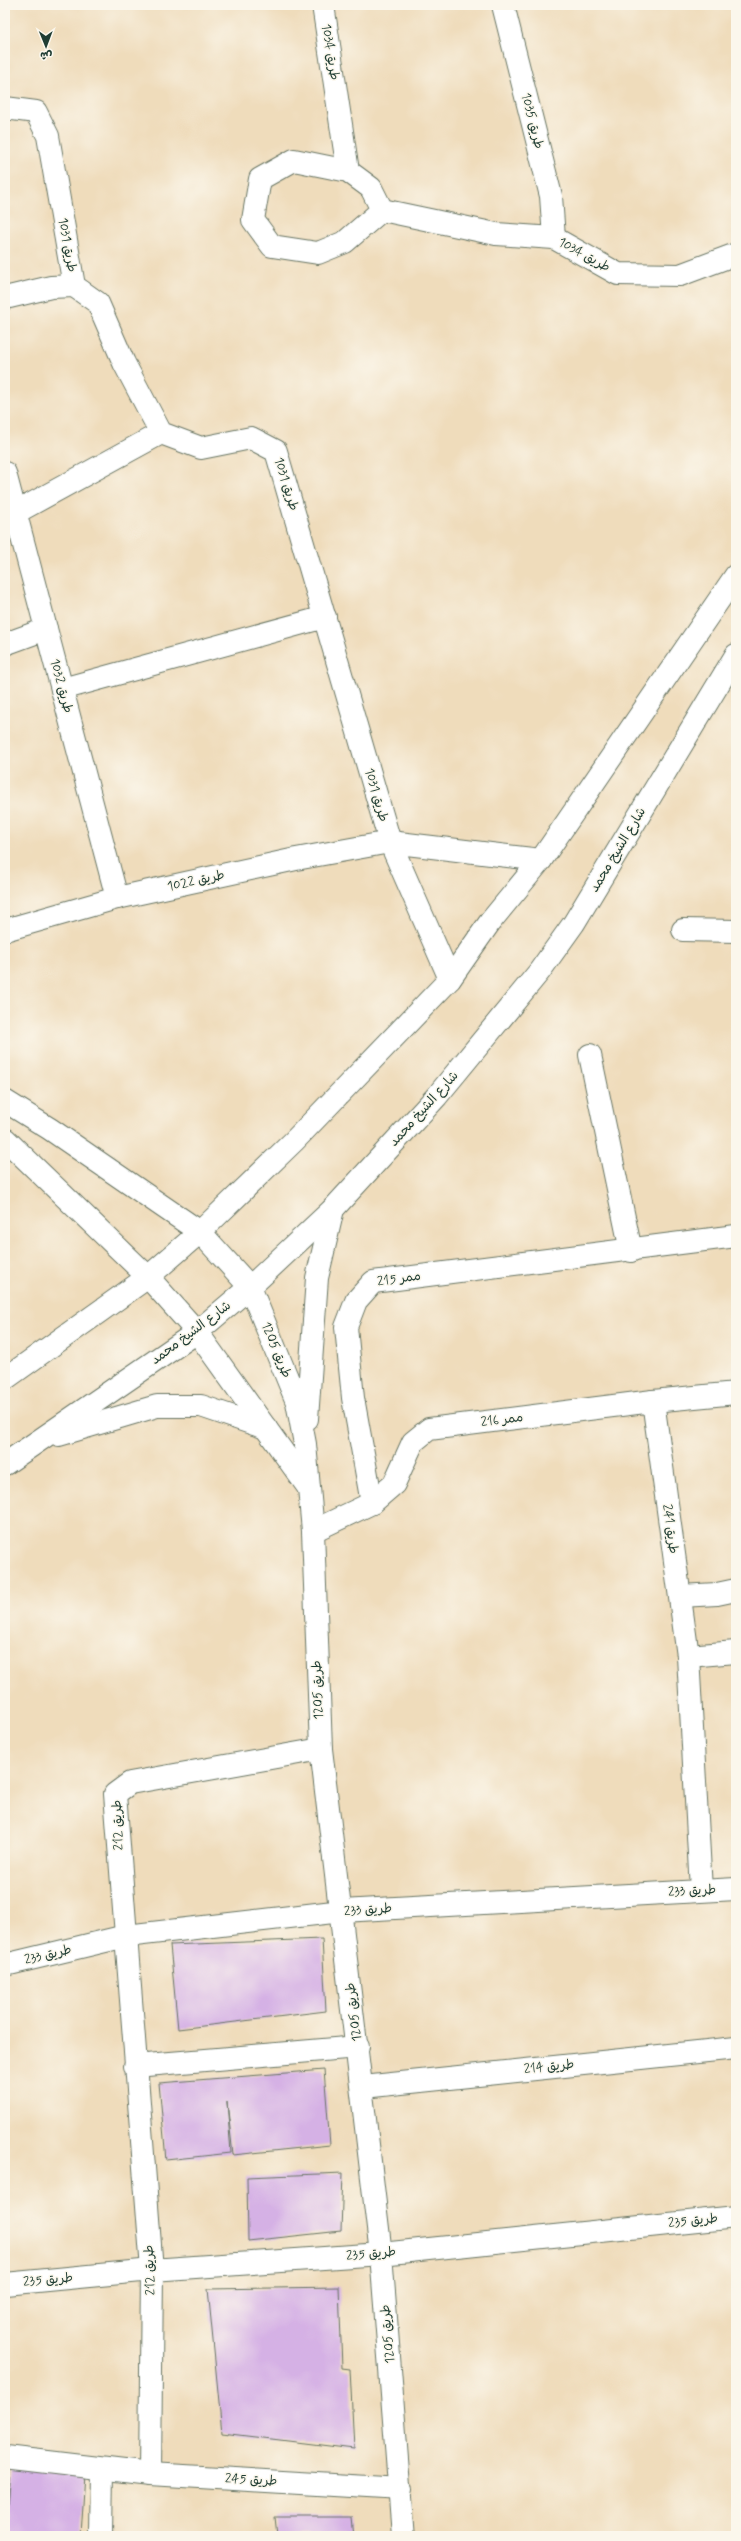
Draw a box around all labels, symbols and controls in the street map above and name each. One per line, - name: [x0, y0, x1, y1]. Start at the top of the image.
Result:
- street label: طريق 1034: [317, 23, 343, 81]
- north arrow: [26, 26, 66, 66]
- text: ش: [40, 48, 52, 62]
- street label: طريق 1035: [517, 91, 547, 151]
- street label: طريق 1031: [54, 216, 80, 274]
- street label: طريق 1034: [555, 234, 613, 276]
- street label: طريق 1031: [270, 455, 302, 513]
- street label: طريق 1032: [46, 657, 76, 715]
- street label: طريق 1031: [360, 766, 392, 824]
- street label: شارع الشيخ محمد: [586, 804, 650, 896]
- street label: طريق 1022: [166, 867, 226, 895]
- street label: شارع الشيخ محمد: [386, 1068, 462, 1150]
- street label: ممر 215: [376, 1268, 422, 1290]
- street label: شارع الشيخ محمد: [148, 1297, 234, 1369]
- street label: طريق 1205: [257, 1319, 295, 1381]
- street label: ممر 216: [480, 1409, 524, 1431]
- street label: طريق 241: [658, 1503, 682, 1555]
- street label: طريق 1205: [308, 1660, 328, 1720]
- street label: طريق 212: [109, 1799, 127, 1851]
- street label: طريق 233: [668, 1881, 716, 1901]
- street label: طريق 233: [343, 1900, 393, 1920]
- street label: طريق 233: [23, 1941, 73, 1969]
- street label: طريق 1205: [342, 1982, 366, 2042]
- street label: طريق 214: [523, 2056, 575, 2078]
- street label: طريق 235: [667, 2210, 719, 2232]
- street label: طريق 235: [345, 2243, 397, 2265]
- street label: طريق 212: [141, 2244, 159, 2296]
- street label: طريق 235: [22, 2269, 74, 2291]
- street label: طريق 1205: [377, 2304, 399, 2364]
- street label: طريق 245: [224, 2470, 278, 2490]

